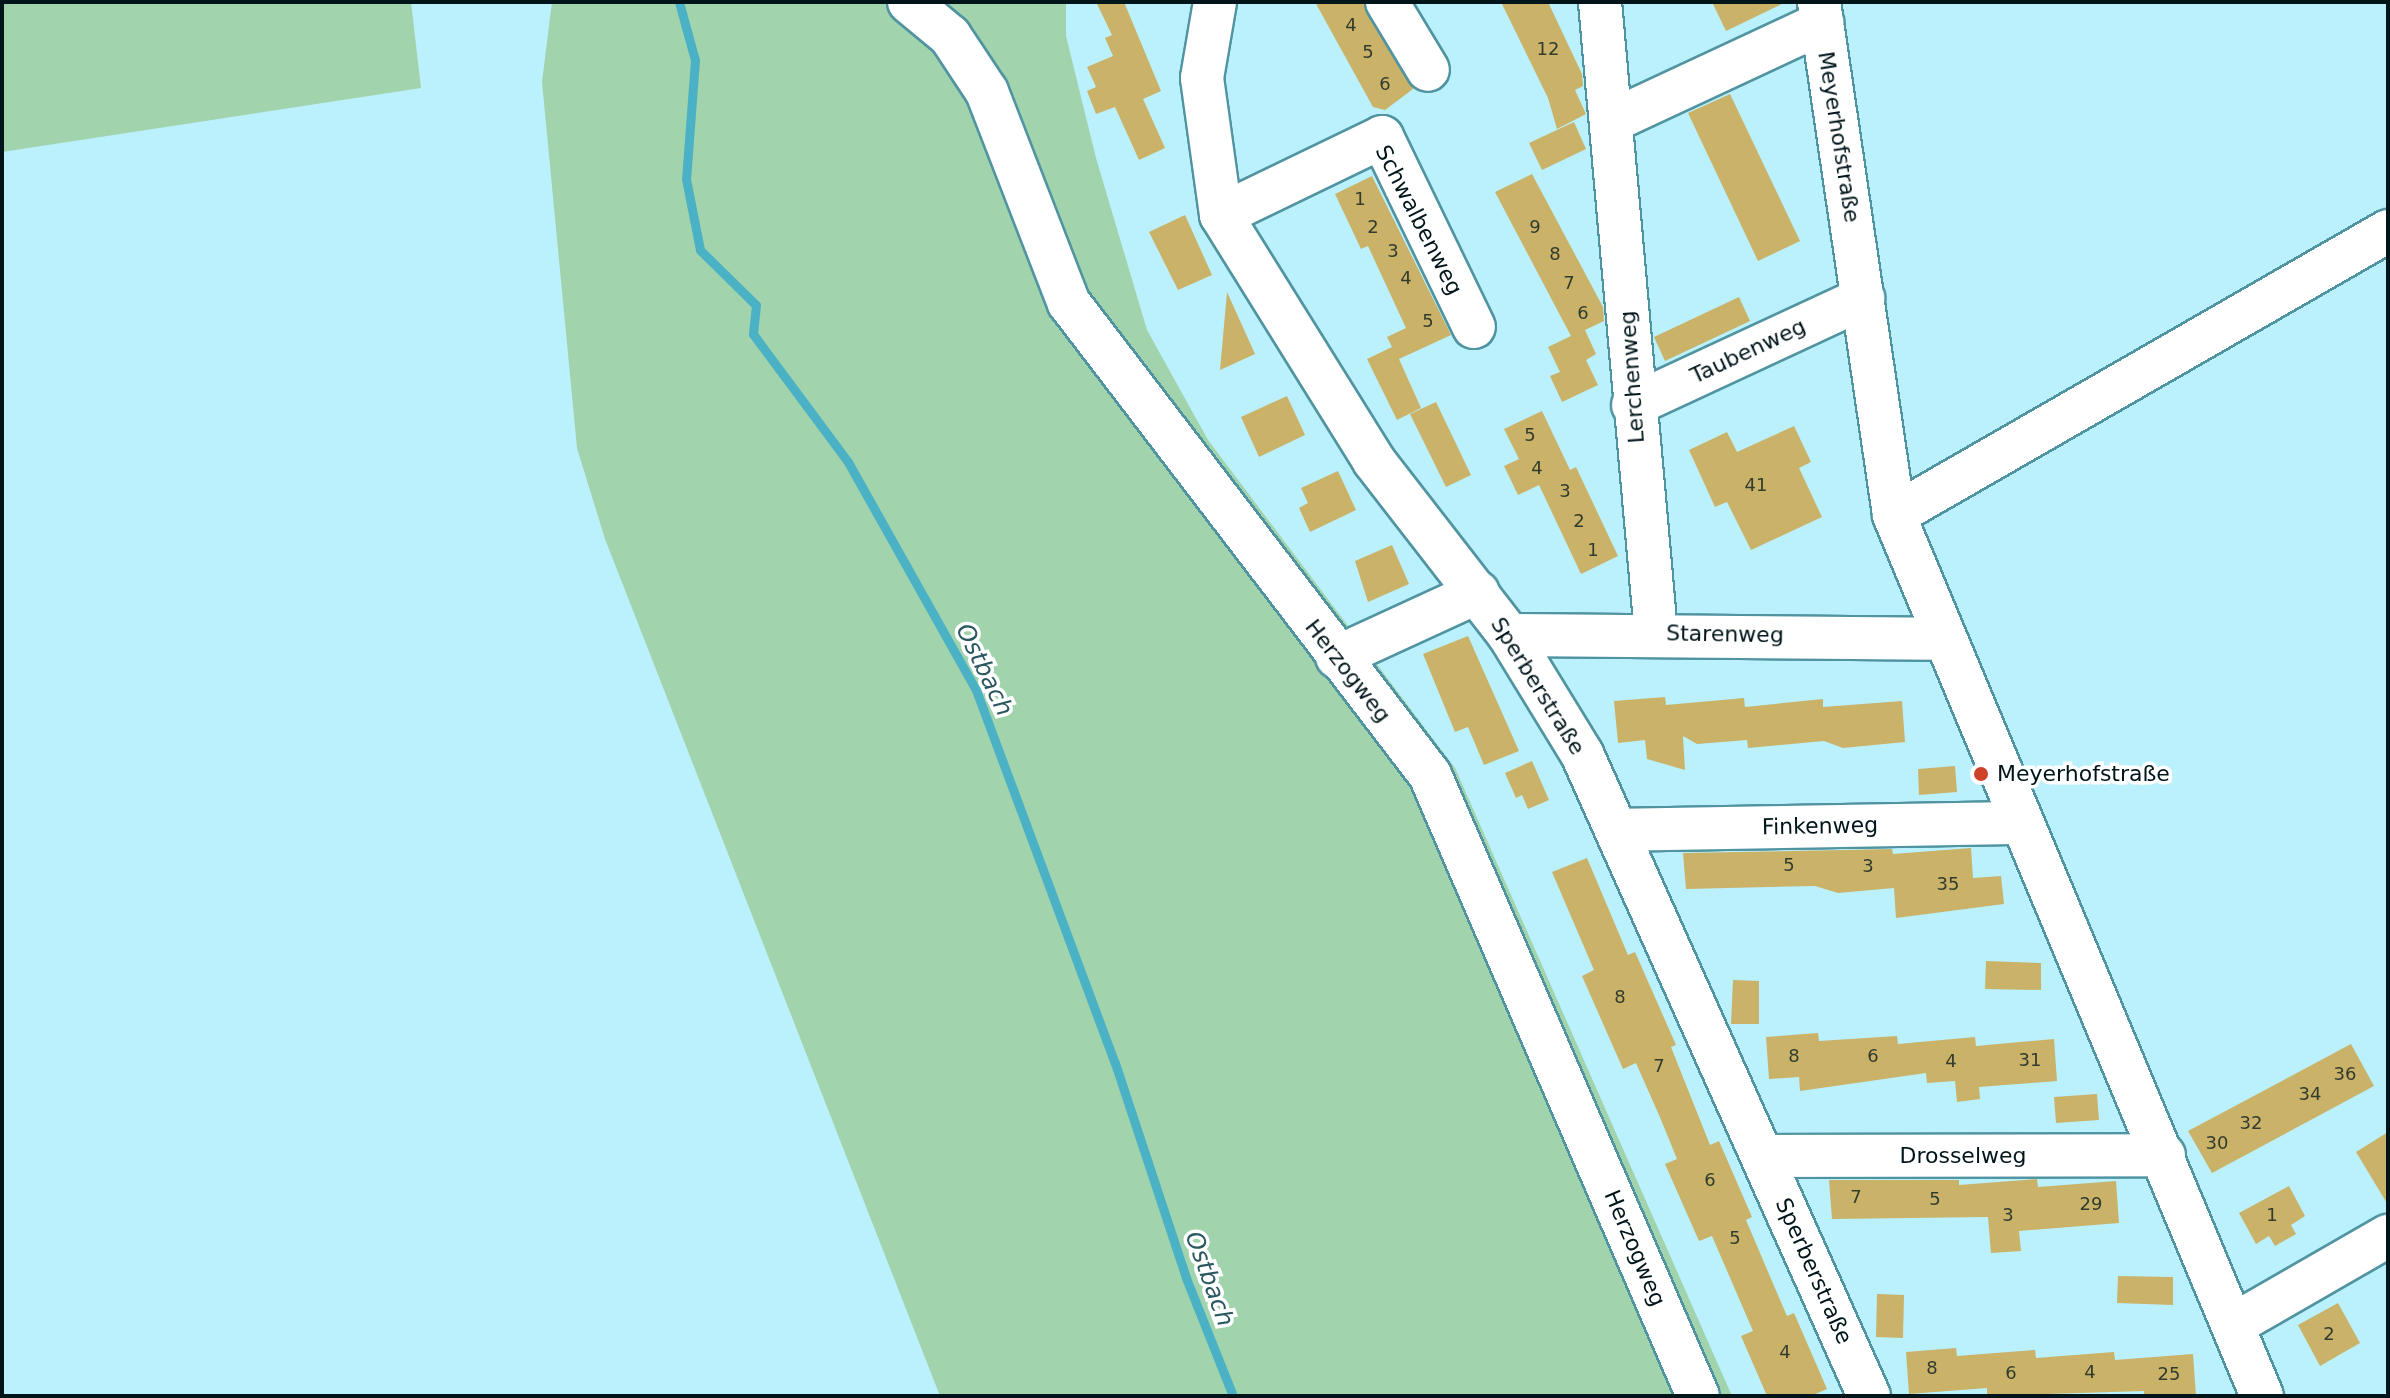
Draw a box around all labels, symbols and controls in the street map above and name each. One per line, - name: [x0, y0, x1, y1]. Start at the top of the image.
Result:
- house number: 4: [1345, 14, 1357, 36]
- house number: 12: [1537, 38, 1559, 60]
- house number: 5: [1362, 41, 1374, 63]
- street label: Meyerhofstraße: [1812, 50, 1866, 224]
- house number: 6: [1379, 73, 1391, 95]
- street label: Schwalbenweg: [1370, 141, 1468, 299]
- house number: 1: [1354, 188, 1366, 210]
- house number: 2: [1367, 216, 1379, 238]
- house number: 9: [1529, 216, 1541, 238]
- house number: 3: [1387, 240, 1399, 262]
- house number: 8: [1549, 243, 1561, 265]
- house number: 4: [1400, 267, 1412, 289]
- house number: 7: [1563, 272, 1575, 294]
- house number: 6: [1577, 302, 1589, 324]
- house number: 5: [1422, 310, 1434, 332]
- street label: Lerchenweg: [1614, 310, 1650, 444]
- street label: Taubenweg: [1686, 313, 1810, 389]
- house number: 5: [1524, 424, 1536, 446]
- house number: 4: [1531, 457, 1543, 479]
- house number: 41: [1745, 474, 1767, 496]
- house number: 3: [1559, 480, 1571, 502]
- house number: 2: [1573, 510, 1585, 532]
- house number: 1: [1587, 539, 1599, 561]
- street label: Sperberstraße: [1485, 612, 1591, 760]
- street label: Herzogweg: [1300, 614, 1396, 728]
- water label: Ostbach: [949, 619, 1019, 721]
- street label: Starenweg: [1666, 620, 1784, 648]
- place label: Meyerhofstraße: [1997, 761, 2170, 787]
- marker: Meyerhofstraße: [1972, 765, 1990, 783]
- street label: Finkenweg: [1762, 812, 1878, 840]
- house number: 5: [1783, 854, 1795, 876]
- house number: 3: [1862, 855, 1874, 877]
- house number: 35: [1937, 873, 1959, 895]
- house number: 8: [1614, 986, 1626, 1008]
- house number: 8: [1788, 1045, 1800, 1067]
- house number: 6: [1867, 1045, 1879, 1067]
- house number: 31: [2019, 1049, 2041, 1071]
- house number: 4: [1945, 1050, 1957, 1072]
- house number: 7: [1653, 1055, 1665, 1077]
- house number: 36: [2334, 1063, 2356, 1085]
- house number: 34: [2299, 1083, 2321, 1105]
- house number: 32: [2240, 1112, 2262, 1134]
- house number: 30: [2206, 1132, 2228, 1154]
- street label: Drosselweg: [1899, 1143, 2027, 1169]
- house number: 6: [1704, 1169, 1716, 1191]
- street label: Herzogweg: [1599, 1186, 1671, 1310]
- house number: 7: [1850, 1186, 1862, 1208]
- house number: 5: [1929, 1188, 1941, 1210]
- house number: 29: [2080, 1193, 2102, 1215]
- street label: Sperberstraße: [1770, 1194, 1858, 1348]
- house number: 3: [2002, 1204, 2014, 1226]
- house number: 1: [2266, 1204, 2278, 1226]
- water label: Ostbach: [1179, 1227, 1239, 1331]
- house number: 5: [1729, 1227, 1741, 1249]
- house number: 2: [2323, 1323, 2335, 1345]
- house number: 4: [1779, 1341, 1791, 1363]
- house number: 8: [1926, 1357, 1938, 1379]
- house number: 4: [2084, 1361, 2096, 1383]
- house number: 6: [2005, 1362, 2017, 1384]
- house number: 25: [2158, 1363, 2180, 1385]

